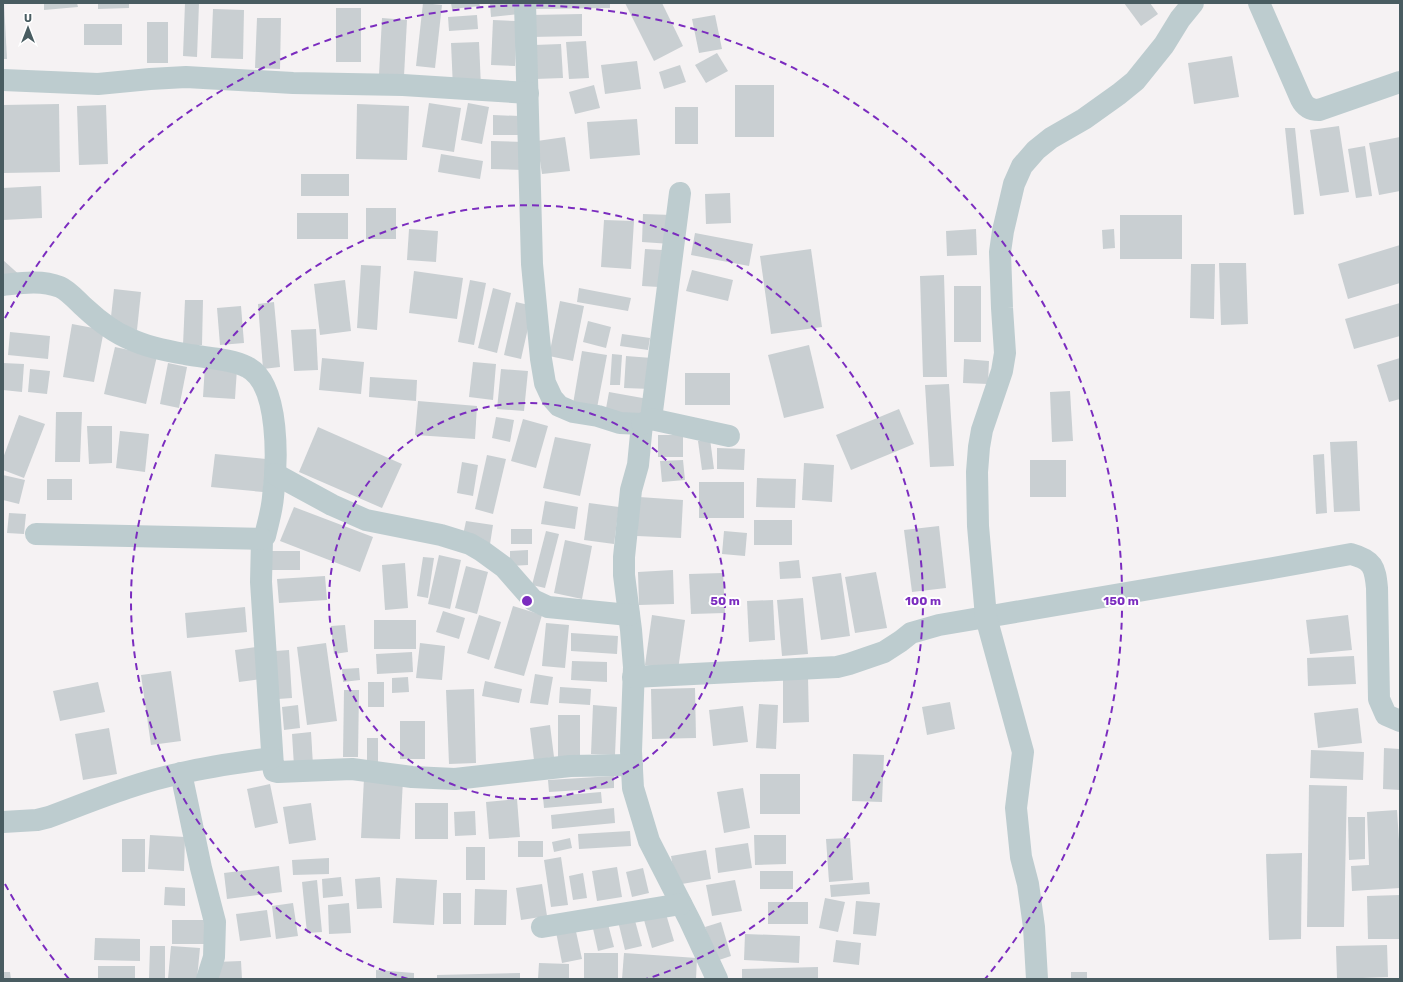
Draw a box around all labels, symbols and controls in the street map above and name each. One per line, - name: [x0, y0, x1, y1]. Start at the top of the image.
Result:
- north arrow: [8, 8, 48, 48]
- text: U: [24, 12, 32, 25]
- centre of rings: [520, 594, 534, 608]
- text: 50 m: [710, 594, 740, 608]
- text: 100 m: [905, 594, 941, 608]
- text: 150 m: [1103, 594, 1139, 608]

